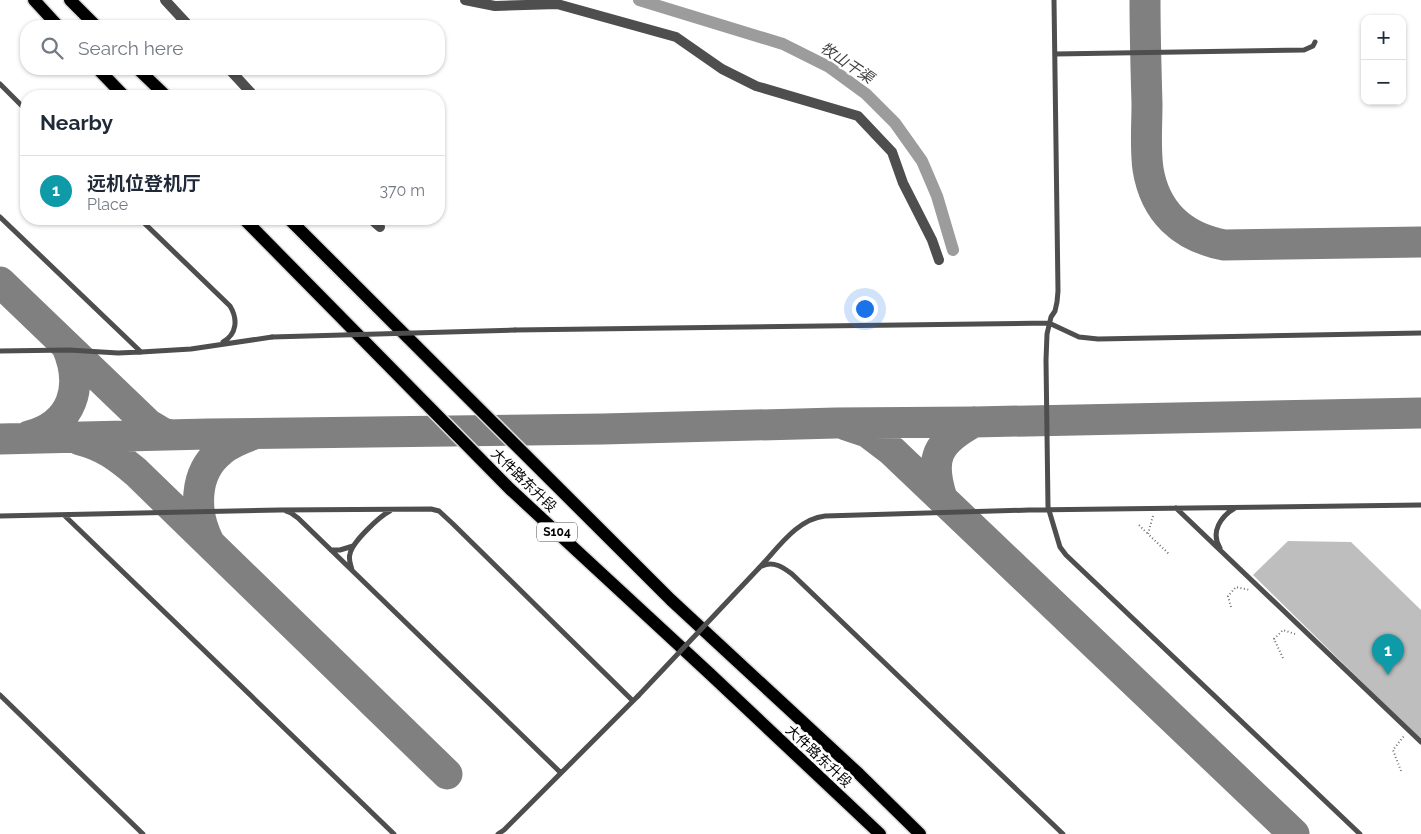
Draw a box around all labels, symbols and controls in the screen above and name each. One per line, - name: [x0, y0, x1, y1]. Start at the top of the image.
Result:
- map controls: [1361, 15, 1406, 105]
- button: +: [1361, 15, 1406, 60]
- search box: [20, 20, 445, 75]
- icon: search: [38, 34, 66, 62]
- text: Search here: [78, 37, 184, 59]
- water label: 牧山干渠: [817, 39, 879, 88]
- button: −: [1361, 60, 1406, 105]
- text: Nearby: [40, 110, 113, 135]
- text: 远机位登机厅: [87, 172, 201, 194]
- text: 1: [52, 181, 60, 200]
- text: 370 m: [379, 181, 425, 200]
- text: Place: [87, 195, 128, 214]
- your location: [852, 296, 878, 322]
- street label: 大件路东升段: [488, 445, 560, 515]
- road number: S104: [537, 522, 577, 542]
- pin: 1: [1372, 634, 1404, 675]
- street label: 大件路东升段: [783, 722, 855, 790]

